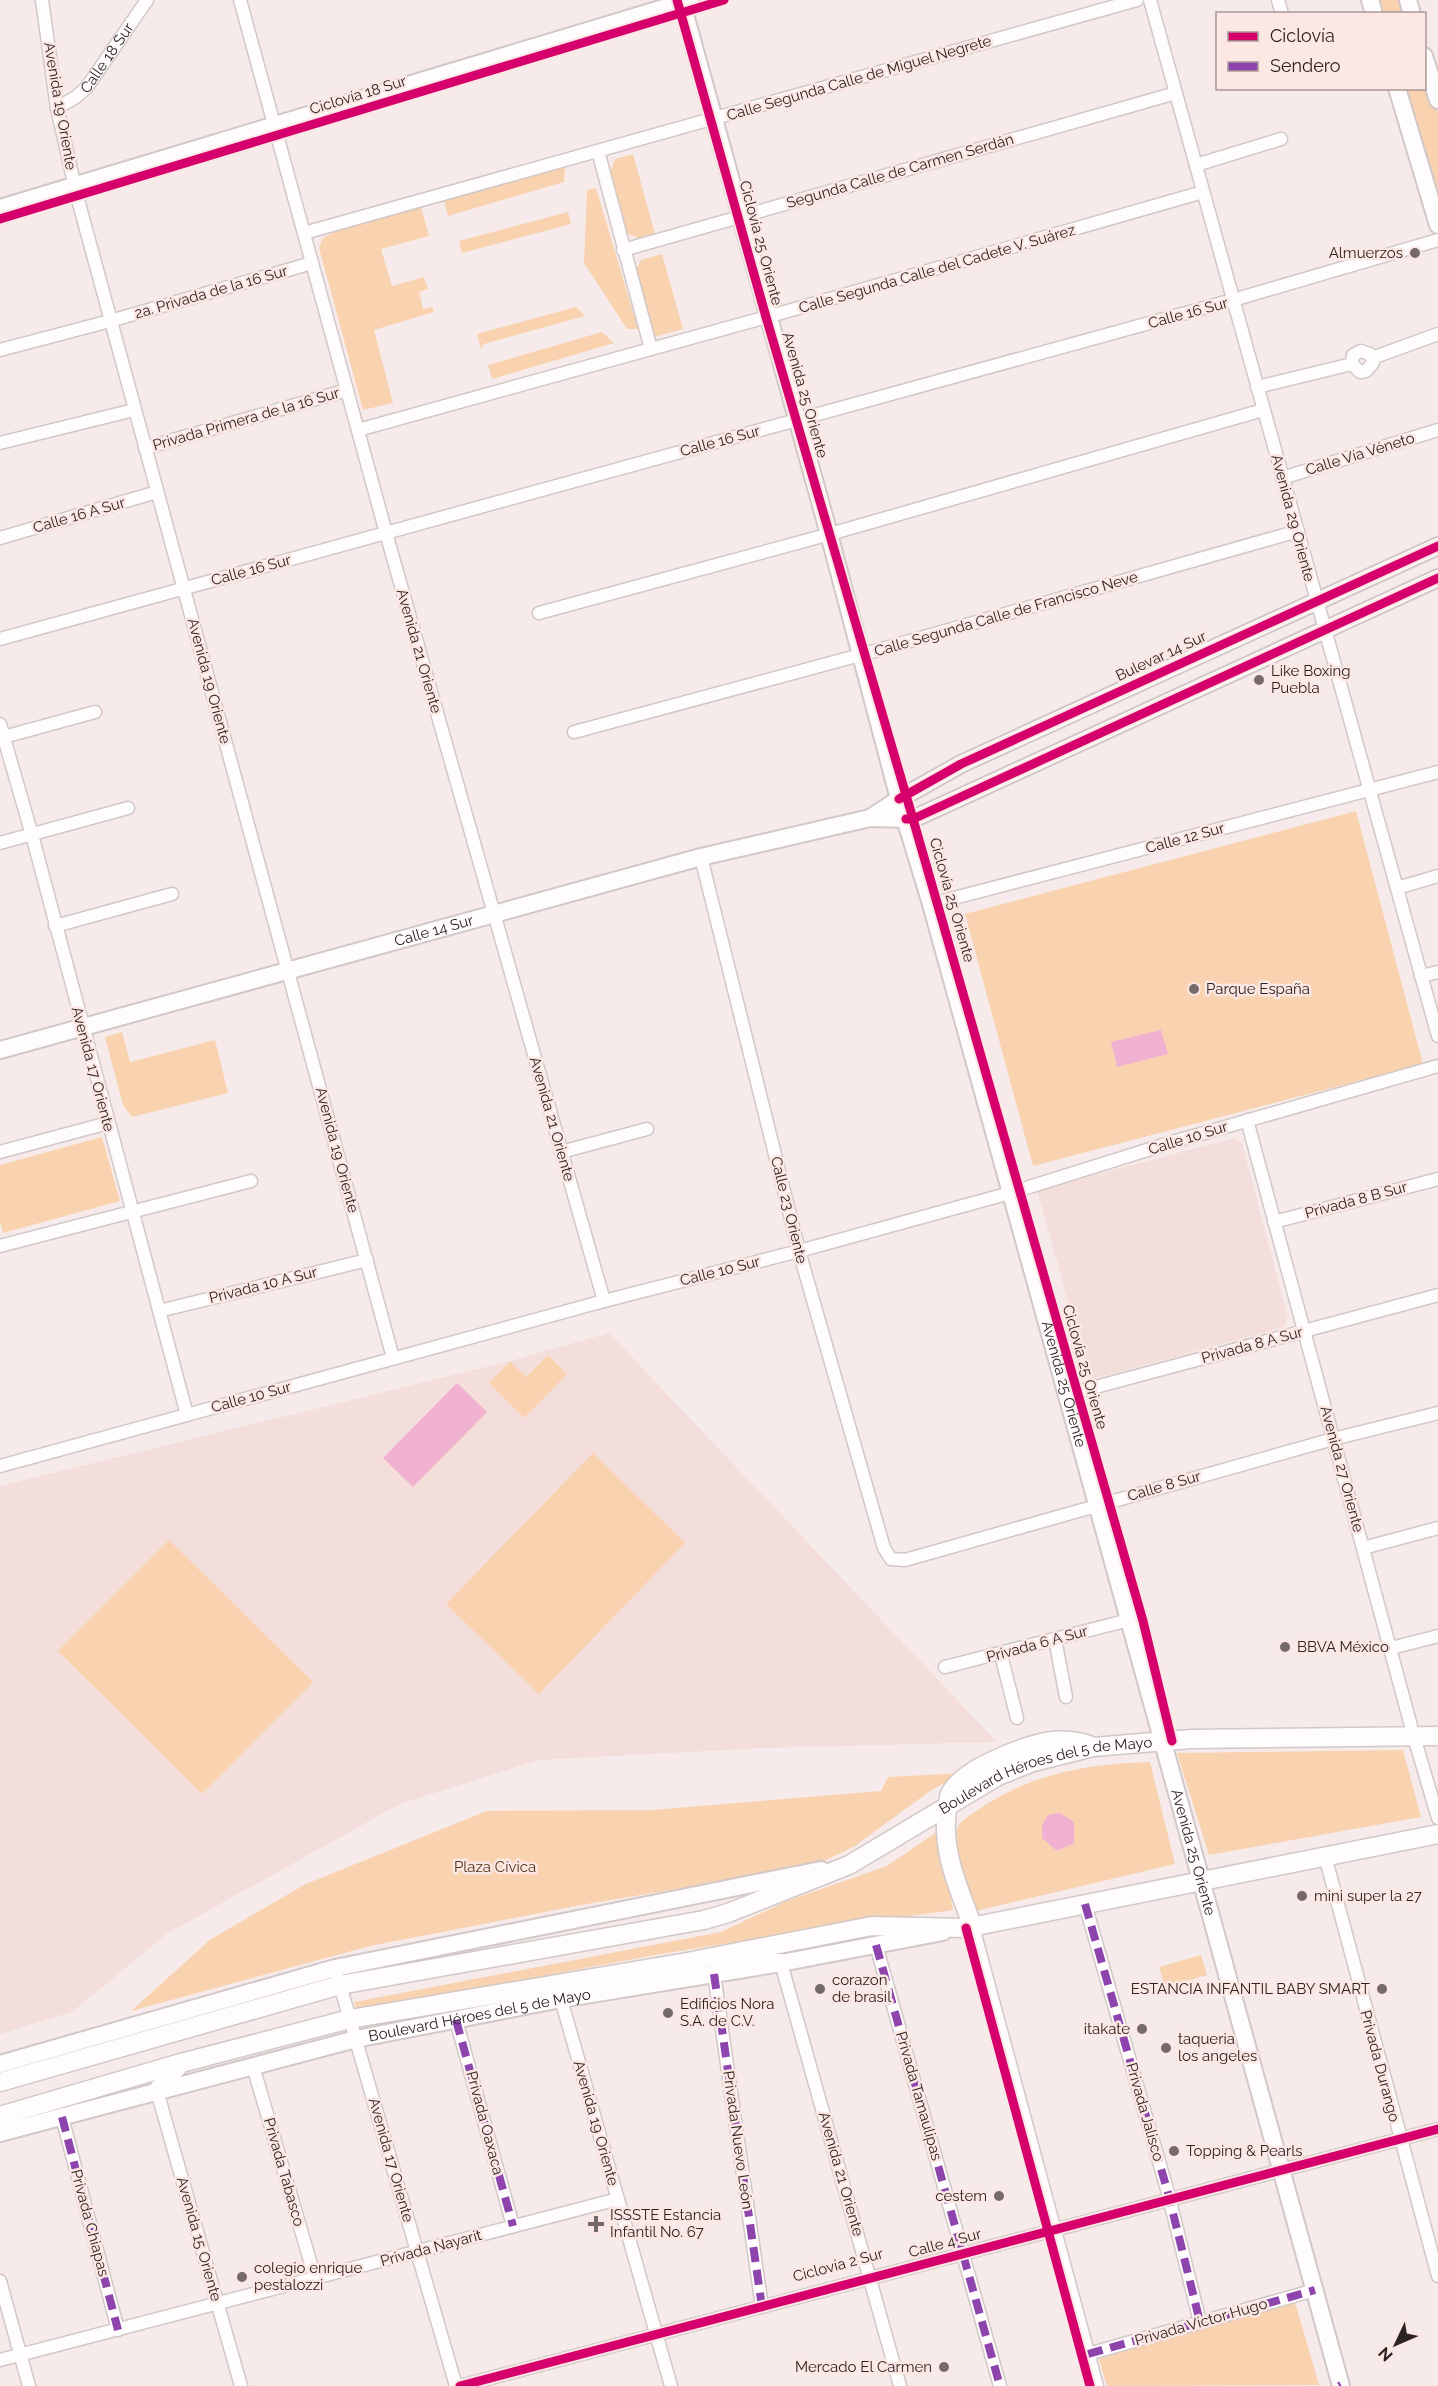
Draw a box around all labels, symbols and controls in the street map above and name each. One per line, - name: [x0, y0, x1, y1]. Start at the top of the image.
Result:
- legend: [1216, 12, 1426, 90]
- street label: Calle 18 Sur: [77, 19, 138, 97]
- text: Ciclovía: [1270, 25, 1335, 46]
- street label: Calle Segunda Calle de Miguel Negrete: [725, 31, 994, 124]
- street label: Avenida 19 Oriente: [40, 41, 80, 172]
- text: Sendero: [1270, 55, 1341, 76]
- street label: Ciclovía 18 Sur: [307, 72, 409, 118]
- street label: Segunda Calle de Carmen Serdán: [784, 130, 1016, 212]
- street label: Ciclovía 25 Oriente: [736, 179, 786, 308]
- street label: Calle Segunda Calle del Cadete V. Suárez: [797, 221, 1077, 317]
- place label: Almuerzos: [1329, 244, 1403, 262]
- marker: Almuerzos: [1408, 246, 1422, 260]
- street label: 2a. Privada de la 16 Sur: [132, 261, 290, 322]
- street label: Calle 16 Sur: [1146, 294, 1231, 332]
- street label: Avenida 25 Oriente: [778, 330, 832, 460]
- street label: Privada Primera de la 16 Sur: [151, 383, 342, 454]
- street label: Calle 16 Sur: [678, 422, 763, 460]
- street label: Calle Vía Véneto: [1303, 429, 1417, 479]
- street label: Avenida 29 Oriente: [1267, 452, 1319, 584]
- street label: Calle 16 A Sur: [31, 493, 128, 537]
- street label: Calle 16 Sur: [209, 551, 294, 589]
- street label: Calle Segunda Calle de Francisco Neve: [872, 568, 1140, 660]
- street label: Avenida 21 Oriente: [393, 587, 445, 715]
- street label: Avenida 19 Oriente: [184, 616, 234, 746]
- street label: Bulevar 14 Sur: [1113, 627, 1210, 685]
- place label: Like Boxing Puebla: [1271, 662, 1351, 697]
- marker: Like Boxing Puebla: [1252, 673, 1266, 687]
- street label: Calle 12 Sur: [1144, 819, 1227, 857]
- street label: Ciclovía 25 Oriente: [926, 836, 978, 964]
- street label: Calle 14 Sur: [392, 911, 476, 950]
- place label: Parque España: [1206, 980, 1310, 998]
- marker: Parque España: [1187, 982, 1201, 996]
- street label: Avenida 17 Oriente: [68, 1005, 118, 1134]
- street label: Avenida 21 Oriente: [526, 1055, 578, 1183]
- street label: Avenida 19 Oriente: [312, 1085, 362, 1215]
- street label: Calle 10 Sur: [1146, 1117, 1231, 1159]
- street label: Calle 23 Oriente: [767, 1155, 811, 1266]
- street label: Privada 8 B Sur: [1303, 1178, 1410, 1222]
- street label: Calle 10 Sur: [678, 1252, 763, 1290]
- street label: Privada 10 A Sur: [207, 1263, 320, 1307]
- street label: Ciclovía 25 Oriente: [1059, 1303, 1111, 1431]
- street label: Avenida 25 Oriente: [1038, 1319, 1090, 1449]
- street label: Privada 8 A Sur: [1199, 1323, 1305, 1367]
- street label: Calle 10 Sur: [209, 1378, 294, 1416]
- street label: Avenida 27 Oriente: [1316, 1404, 1368, 1534]
- street label: Calle 8 Sur: [1125, 1467, 1203, 1505]
- street label: Privada 6 A Sur: [984, 1622, 1090, 1666]
- place label: BBVA México: [1297, 1638, 1389, 1656]
- marker: BBVA México: [1278, 1640, 1292, 1654]
- street label: Boulevard Héroes del 5 de Mayo: [936, 1733, 1153, 1818]
- street label: Avenida 25 Oriente: [1167, 1787, 1219, 1918]
- park label: Plaza Cívica: [454, 1858, 536, 1876]
- place label: mini super la 27: [1314, 1887, 1422, 1905]
- marker: mini super la 27: [1295, 1889, 1309, 1903]
- place label: corazon de brasil: [832, 1971, 892, 2006]
- place label: ESTANCIA INFANTIL BABY SMART: [1131, 1980, 1370, 1998]
- marker: corazon de brasil: [813, 1982, 827, 1996]
- marker: ESTANCIA INFANTIL BABY SMART: [1375, 1982, 1389, 1996]
- street label: Boulevard Héroes del 5 de Mayo: [367, 1985, 592, 2045]
- place label: Edificios Nora S.A. de C.V.: [680, 1995, 774, 2030]
- marker: Edificios Nora S.A. de C.V.: [661, 2006, 675, 2020]
- street label: Privada Durango: [1356, 2008, 1404, 2124]
- place label: itakate: [1084, 2020, 1130, 2038]
- marker: itakate: [1135, 2022, 1149, 2036]
- street label: Privada Tamaulipas: [892, 2029, 946, 2163]
- place label: taqueria los angeles: [1178, 2030, 1257, 2065]
- marker: taqueria los angeles: [1159, 2041, 1173, 2055]
- street label: Avenida 19 Oriente: [570, 2058, 623, 2188]
- street label: Privada Jalisco: [1122, 2061, 1168, 2163]
- street label: Privada Oaxaca: [463, 2069, 507, 2177]
- street label: Privada Nuevo León: [719, 2070, 757, 2210]
- street label: Avenida 17 Oriente: [365, 2096, 417, 2224]
- street label: Avenida 21 Oriente: [815, 2110, 867, 2238]
- street label: Privada Tabasco: [260, 2116, 308, 2229]
- place label: Topping & Pearls: [1186, 2142, 1303, 2160]
- marker: Topping & Pearls: [1167, 2144, 1181, 2158]
- street label: Privada Chiapas: [67, 2167, 113, 2279]
- street label: Avenida 15 Oriente: [173, 2175, 225, 2304]
- place label: cestem: [935, 2187, 987, 2205]
- marker: cestem: [992, 2189, 1006, 2203]
- place label: ISSSTE Estancia Infantil No. 67: [610, 2206, 721, 2241]
- marker: ISSSTE Estancia Infantil No. 67: [587, 2215, 605, 2233]
- street label: Calle 4 Sur: [907, 2224, 984, 2261]
- street label: Privada Nayarit: [378, 2226, 484, 2270]
- street label: Ciclovía 2 Sur: [791, 2244, 886, 2286]
- place label: colegio enrique pestalozzi: [254, 2259, 363, 2294]
- marker: colegio enrique pestalozzi: [235, 2270, 249, 2284]
- street label: Privada Víctor Hugo: [1133, 2294, 1269, 2350]
- north arrow: [1366, 2314, 1426, 2374]
- text: N: [1374, 2343, 1397, 2365]
- place label: Mercado El Carmen: [795, 2358, 932, 2376]
- marker: Mercado El Carmen: [937, 2360, 951, 2374]

